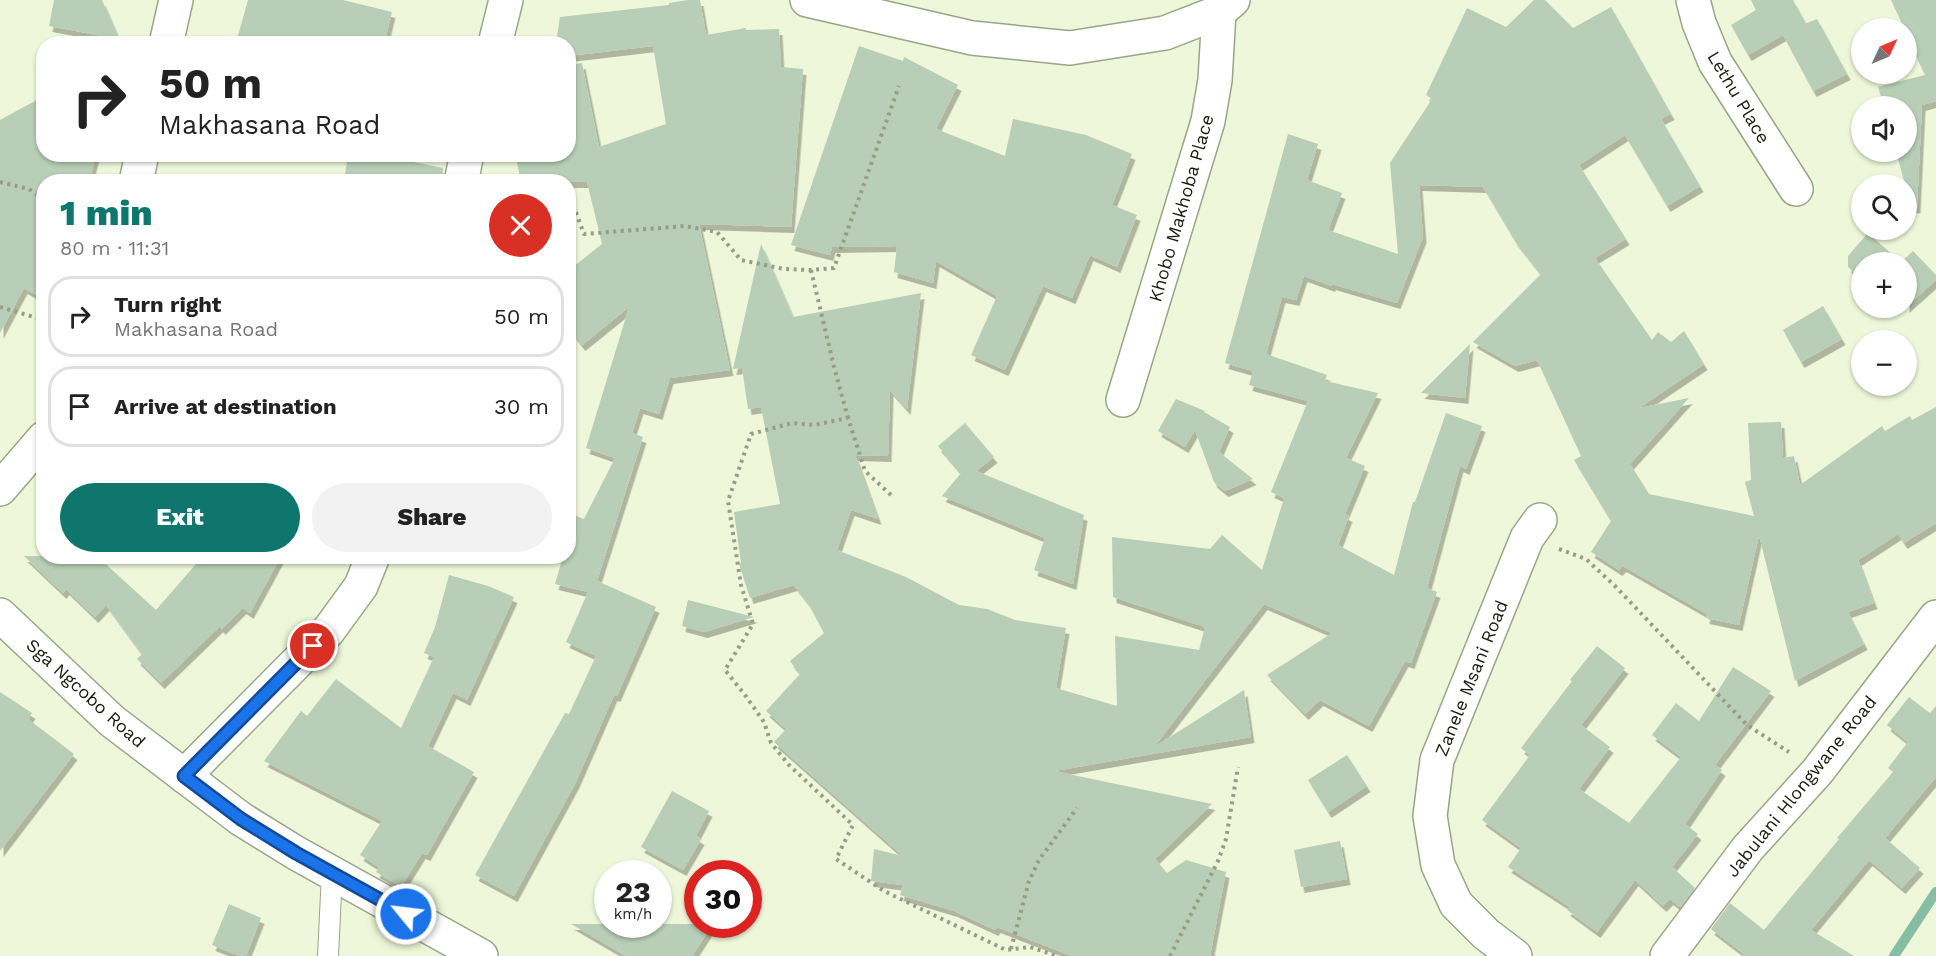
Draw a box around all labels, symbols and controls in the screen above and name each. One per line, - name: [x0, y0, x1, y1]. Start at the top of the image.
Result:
- north arrow: [1851, 18, 1917, 84]
- map controls: [1851, 18, 1917, 396]
- street label: Lethu Place: [1703, 47, 1775, 147]
- text: 50 m: [159, 59, 262, 108]
- icon: right: [60, 60, 138, 138]
- button: sound: [1851, 96, 1917, 162]
- text: Makhasana Road: [159, 109, 380, 141]
- street label: Khobo Makhoba Place: [1144, 112, 1218, 304]
- button: search: [1851, 174, 1917, 240]
- text: 1 min: [60, 192, 153, 234]
- button: close: [489, 194, 552, 257]
- text: 80 m · 11:31: [60, 236, 169, 260]
- button: +: [1851, 252, 1917, 318]
- text: Turn right: [114, 292, 221, 317]
- icon: right: [63, 300, 96, 333]
- text: 50 m: [494, 304, 549, 329]
- text: Makhasana Road: [114, 317, 278, 341]
- button: −: [1851, 330, 1917, 396]
- icon: arrive: [63, 390, 96, 423]
- text: Arrive at destination: [114, 394, 337, 419]
- text: 30 m: [494, 394, 549, 419]
- button: Exit: [60, 483, 300, 552]
- button: Share: [312, 483, 552, 552]
- street label: Zanele Msani Road: [1430, 597, 1512, 759]
- pin: [287, 620, 338, 671]
- icon: arrive: [296, 629, 329, 662]
- street label: Sga Ngcobo Road: [22, 634, 150, 752]
- street label: Jabulani Hlongwane Road: [1721, 691, 1881, 881]
- speed limit sign: 30: [684, 860, 762, 938]
- text: 23: [615, 874, 651, 909]
- position arrow: [374, 882, 438, 946]
- text: km/h: [614, 905, 652, 923]

